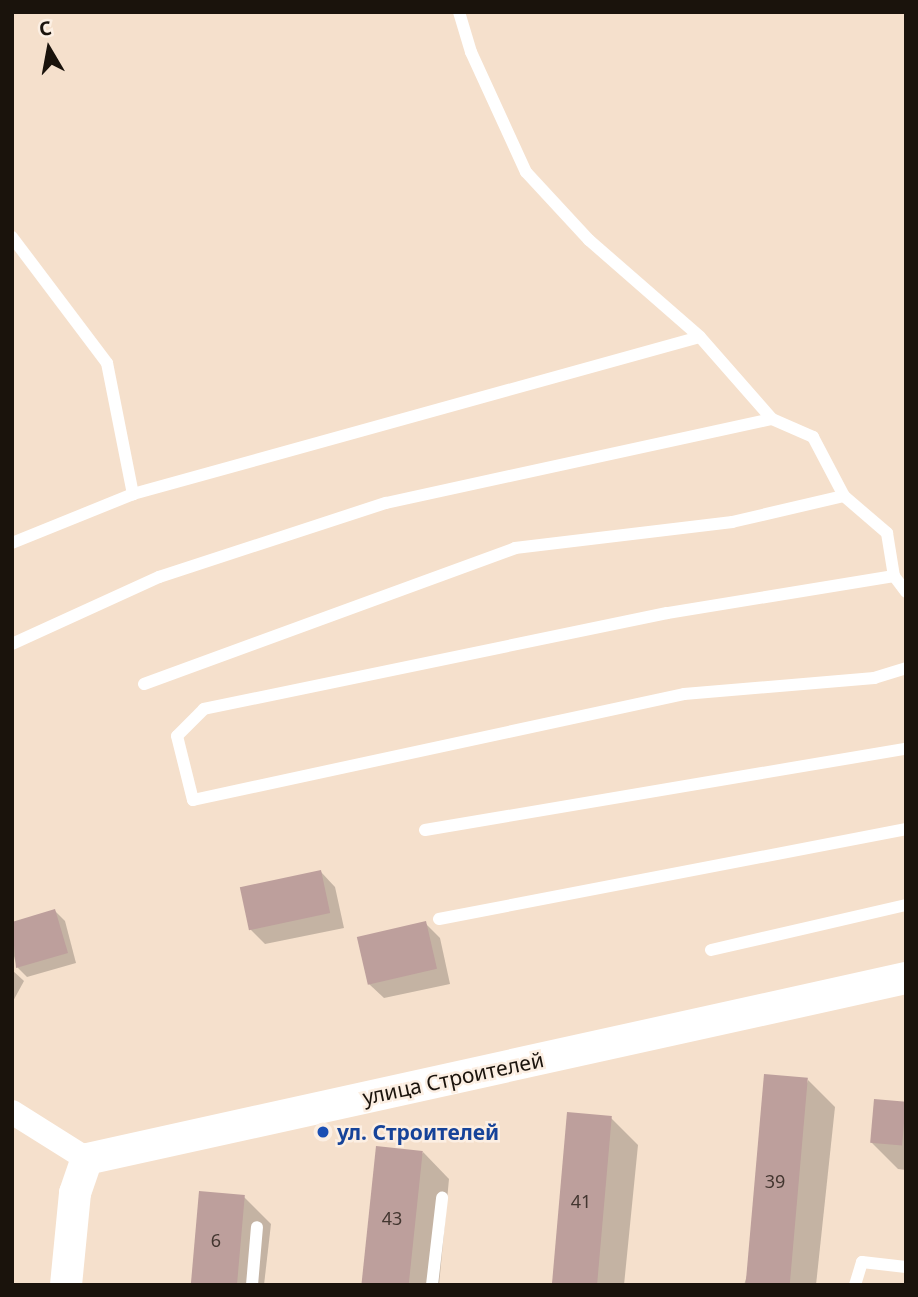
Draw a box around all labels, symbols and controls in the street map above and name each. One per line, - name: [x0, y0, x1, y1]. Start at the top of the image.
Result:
- north arrow: [14, 14, 84, 84]
- text: С: [37, 14, 54, 42]
- street label: улица Строителей: [360, 1046, 546, 1110]
- place label: ул. Строителей: [337, 1119, 499, 1145]
- marker: ул. Строителей: [315, 1124, 331, 1140]
- house number: 39: [765, 1170, 785, 1192]
- house number: 41: [571, 1190, 591, 1212]
- house number: 43: [382, 1207, 402, 1229]
- house number: 6: [211, 1229, 221, 1251]

